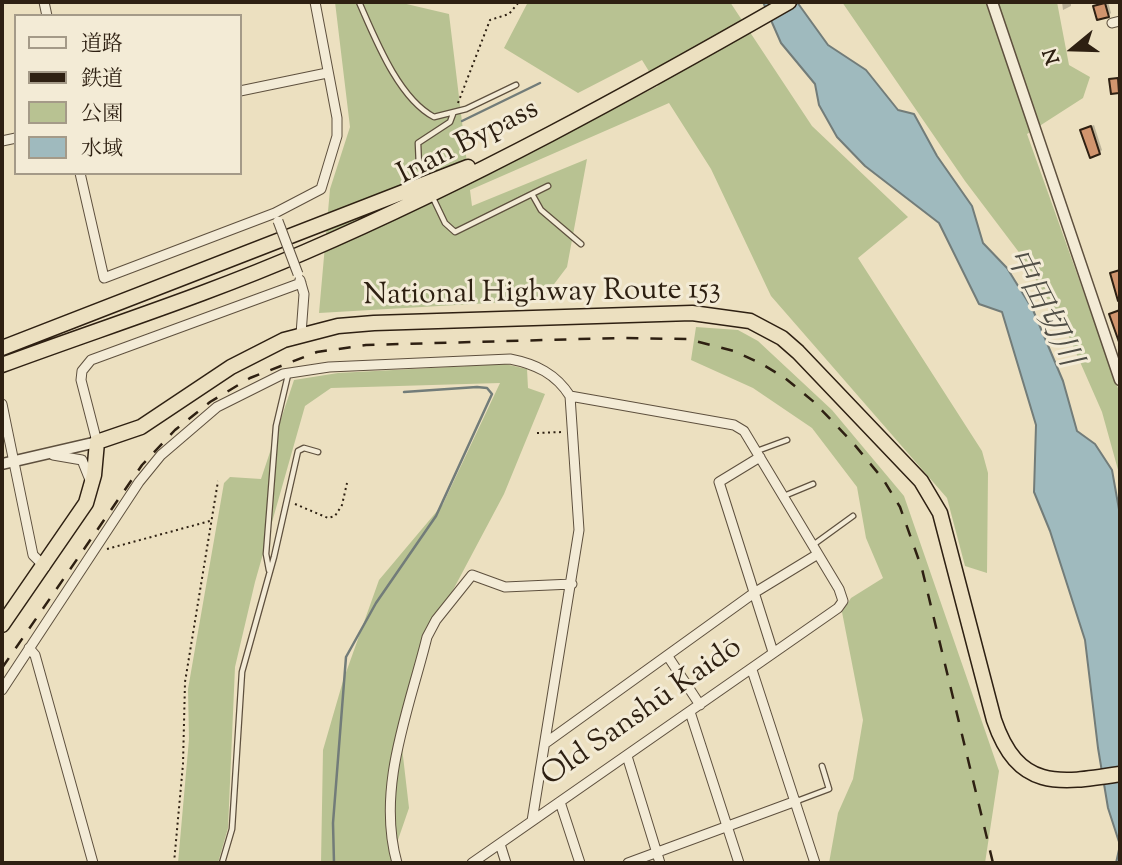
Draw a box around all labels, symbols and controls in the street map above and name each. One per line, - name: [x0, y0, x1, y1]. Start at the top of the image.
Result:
- legend: [14, 14, 242, 175]
- north arrow: [1038, 14, 1108, 84]
- text: 道路: [81, 30, 123, 60]
- text: N: [1037, 44, 1068, 68]
- text: 鉄道: [81, 65, 123, 95]
- street label: Inan Bypass: [392, 93, 546, 195]
- text: 公園: [81, 100, 123, 130]
- text: 水域: [81, 135, 123, 165]
- water label: 中田切川: [994, 243, 1086, 375]
- street label: National Highway Route 153: [363, 274, 721, 316]
- street label: Old Sanshū Kaidō: [536, 632, 750, 796]

